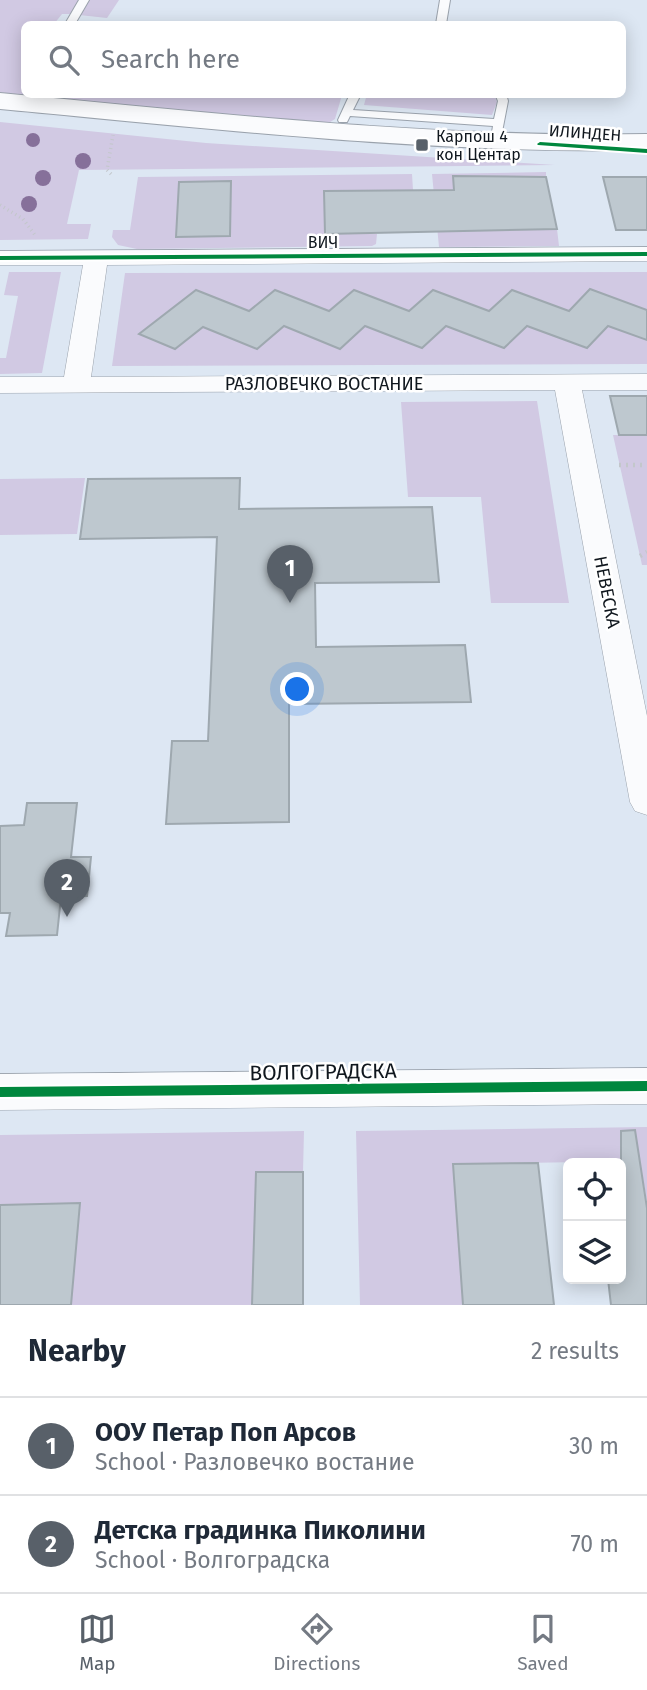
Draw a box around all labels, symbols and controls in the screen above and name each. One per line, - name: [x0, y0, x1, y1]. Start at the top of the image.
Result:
- search box: [21, 21, 626, 98]
- icon: search: [45, 41, 83, 79]
- text: Search here: [101, 44, 240, 75]
- street label: ИЛИНДЕН: [548, 121, 622, 145]
- place label: Карпош 4 кон Центар: [436, 127, 521, 164]
- marker: Карпош 4 кон Центар: [414, 137, 430, 153]
- street label: ВИЧ: [308, 233, 338, 252]
- street label: РАЗЛОВЕЧКО ВОСТАНИЕ: [225, 373, 423, 395]
- pin: 1: [267, 545, 313, 603]
- street label: НЕВЕСКА: [589, 554, 625, 631]
- your location: [280, 672, 314, 706]
- pin: 2: [44, 859, 90, 917]
- street label: ВОЛГОГРАДСКА: [249, 1058, 397, 1086]
- map controls: [563, 1158, 626, 1284]
- button: locate: [563, 1158, 626, 1221]
- button: layers: [563, 1221, 626, 1284]
- text: Nearby: [28, 1333, 126, 1369]
- text: 2 results: [531, 1337, 619, 1365]
- text: ООУ Петар Поп Арсов: [95, 1417, 356, 1448]
- text: 1: [46, 1432, 56, 1460]
- text: 30 m: [569, 1432, 619, 1460]
- text: School · Разловечко востание: [95, 1448, 415, 1476]
- text: Детска градинка Пиколини: [95, 1515, 426, 1546]
- text: 2: [45, 1530, 57, 1558]
- text: 70 m: [570, 1530, 619, 1558]
- text: School · Волгоградска: [95, 1546, 330, 1574]
- tab: Map: [78, 1610, 116, 1675]
- tab: Directions: [273, 1610, 360, 1675]
- tab: Saved: [517, 1610, 569, 1675]

